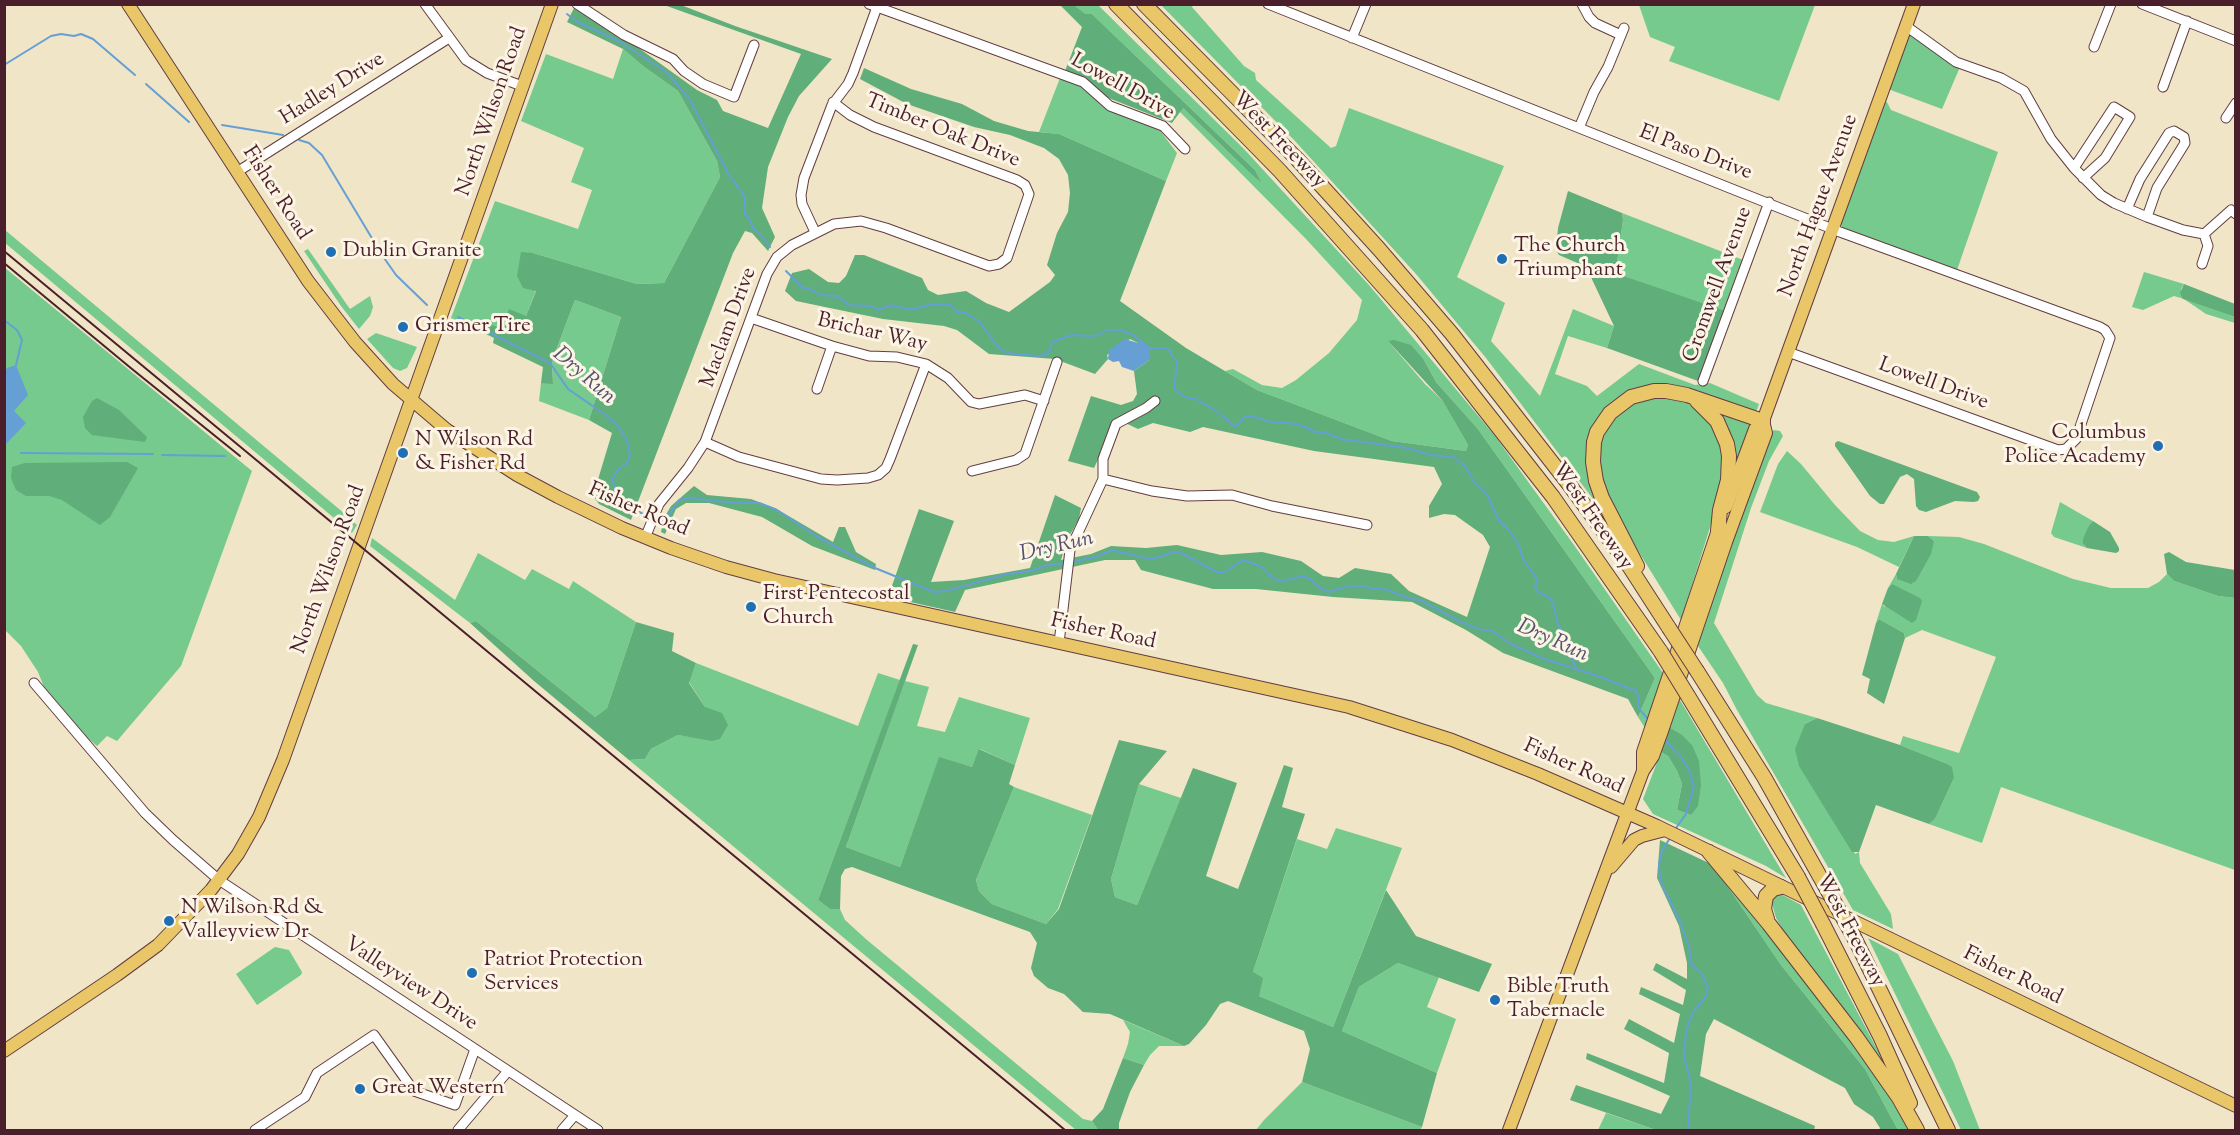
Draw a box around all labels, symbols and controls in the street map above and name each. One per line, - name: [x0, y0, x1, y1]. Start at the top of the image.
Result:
- street label: North Wilson Road: [452, 24, 534, 200]
- street label: Hadley Drive: [276, 48, 390, 132]
- street label: Lowell Drive: [1066, 49, 1178, 127]
- street label: West Freeway: [1226, 87, 1330, 195]
- street label: Timber Oak Drive: [861, 90, 1023, 174]
- street label: North Hague Avenue: [1775, 111, 1865, 301]
- street label: El Paso Drive: [1635, 121, 1755, 187]
- street label: Fisher Road: [235, 142, 315, 246]
- street label: Cromwell Avenue: [1679, 204, 1759, 366]
- place label: The Church Triumphant: [1514, 234, 1626, 284]
- place label: Dublin Granite: [343, 239, 482, 265]
- marker: Dublin Granite: [324, 245, 338, 259]
- marker: The Church Triumphant: [1495, 252, 1509, 266]
- street label: Maclam Drive: [697, 264, 763, 392]
- street label: Brichar Way: [814, 309, 930, 359]
- place label: Grismer Tire: [415, 314, 531, 340]
- marker: Grismer Tire: [396, 320, 410, 334]
- water label: Dry Run: [546, 342, 620, 412]
- street label: Lowell Drive: [1875, 353, 1991, 417]
- place label: Columbus Police Academy: [2005, 421, 2146, 471]
- place label: N Wilson Rd & Fisher Rd: [415, 428, 533, 478]
- marker: Columbus Police Academy: [2151, 439, 2165, 453]
- marker: N Wilson Rd & Fisher Rd: [396, 446, 410, 460]
- street label: West Freeway: [1545, 459, 1637, 575]
- street label: Fisher Road: [584, 478, 692, 544]
- street label: North Wilson Road: [288, 482, 372, 658]
- water label: Dry Run: [1018, 527, 1096, 569]
- place label: First Pentecostal Church: [763, 582, 910, 632]
- marker: First Pentecostal Church: [744, 600, 758, 614]
- street label: Fisher Road: [1048, 610, 1158, 656]
- water label: Dry Run: [1512, 615, 1592, 669]
- street label: Fisher Road: [1519, 735, 1627, 801]
- street label: West Freeway: [1809, 870, 1889, 992]
- place label: N Wilson Rd & Valleyview Dr: [181, 896, 323, 946]
- marker: N Wilson Rd & Valleyview Dr: [162, 914, 176, 928]
- street label: Valleyview Drive: [339, 933, 481, 1037]
- street label: Fisher Road: [1958, 942, 2066, 1012]
- place label: Patriot Protection Services: [484, 948, 643, 998]
- marker: Patriot Protection Services: [465, 966, 479, 980]
- place label: Bible Truth Tabernacle: [1507, 975, 1610, 1025]
- marker: Bible Truth Tabernacle: [1488, 993, 1502, 1007]
- place label: Great Western: [372, 1076, 505, 1102]
- marker: Great Western: [353, 1082, 367, 1096]

